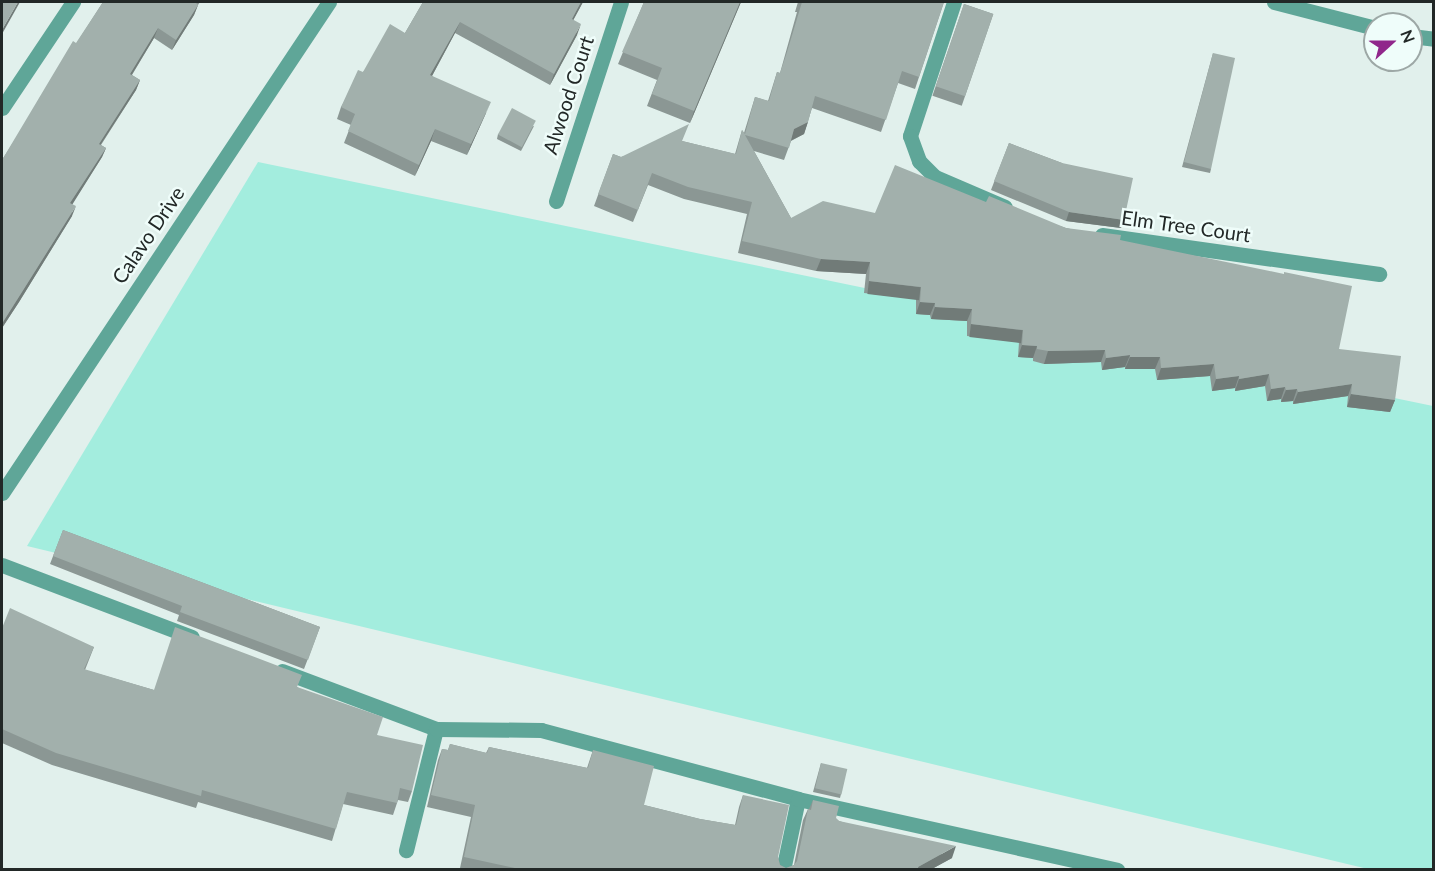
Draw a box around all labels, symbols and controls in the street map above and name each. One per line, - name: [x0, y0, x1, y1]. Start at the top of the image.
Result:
- north arrow: [1363, 12, 1423, 72]
- text: N: [1397, 27, 1419, 45]
- street label: Alwood Court: [538, 33, 598, 157]
- street label: Calavo Drive: [107, 182, 189, 288]
- street label: Elm Tree Court: [1120, 205, 1252, 247]

